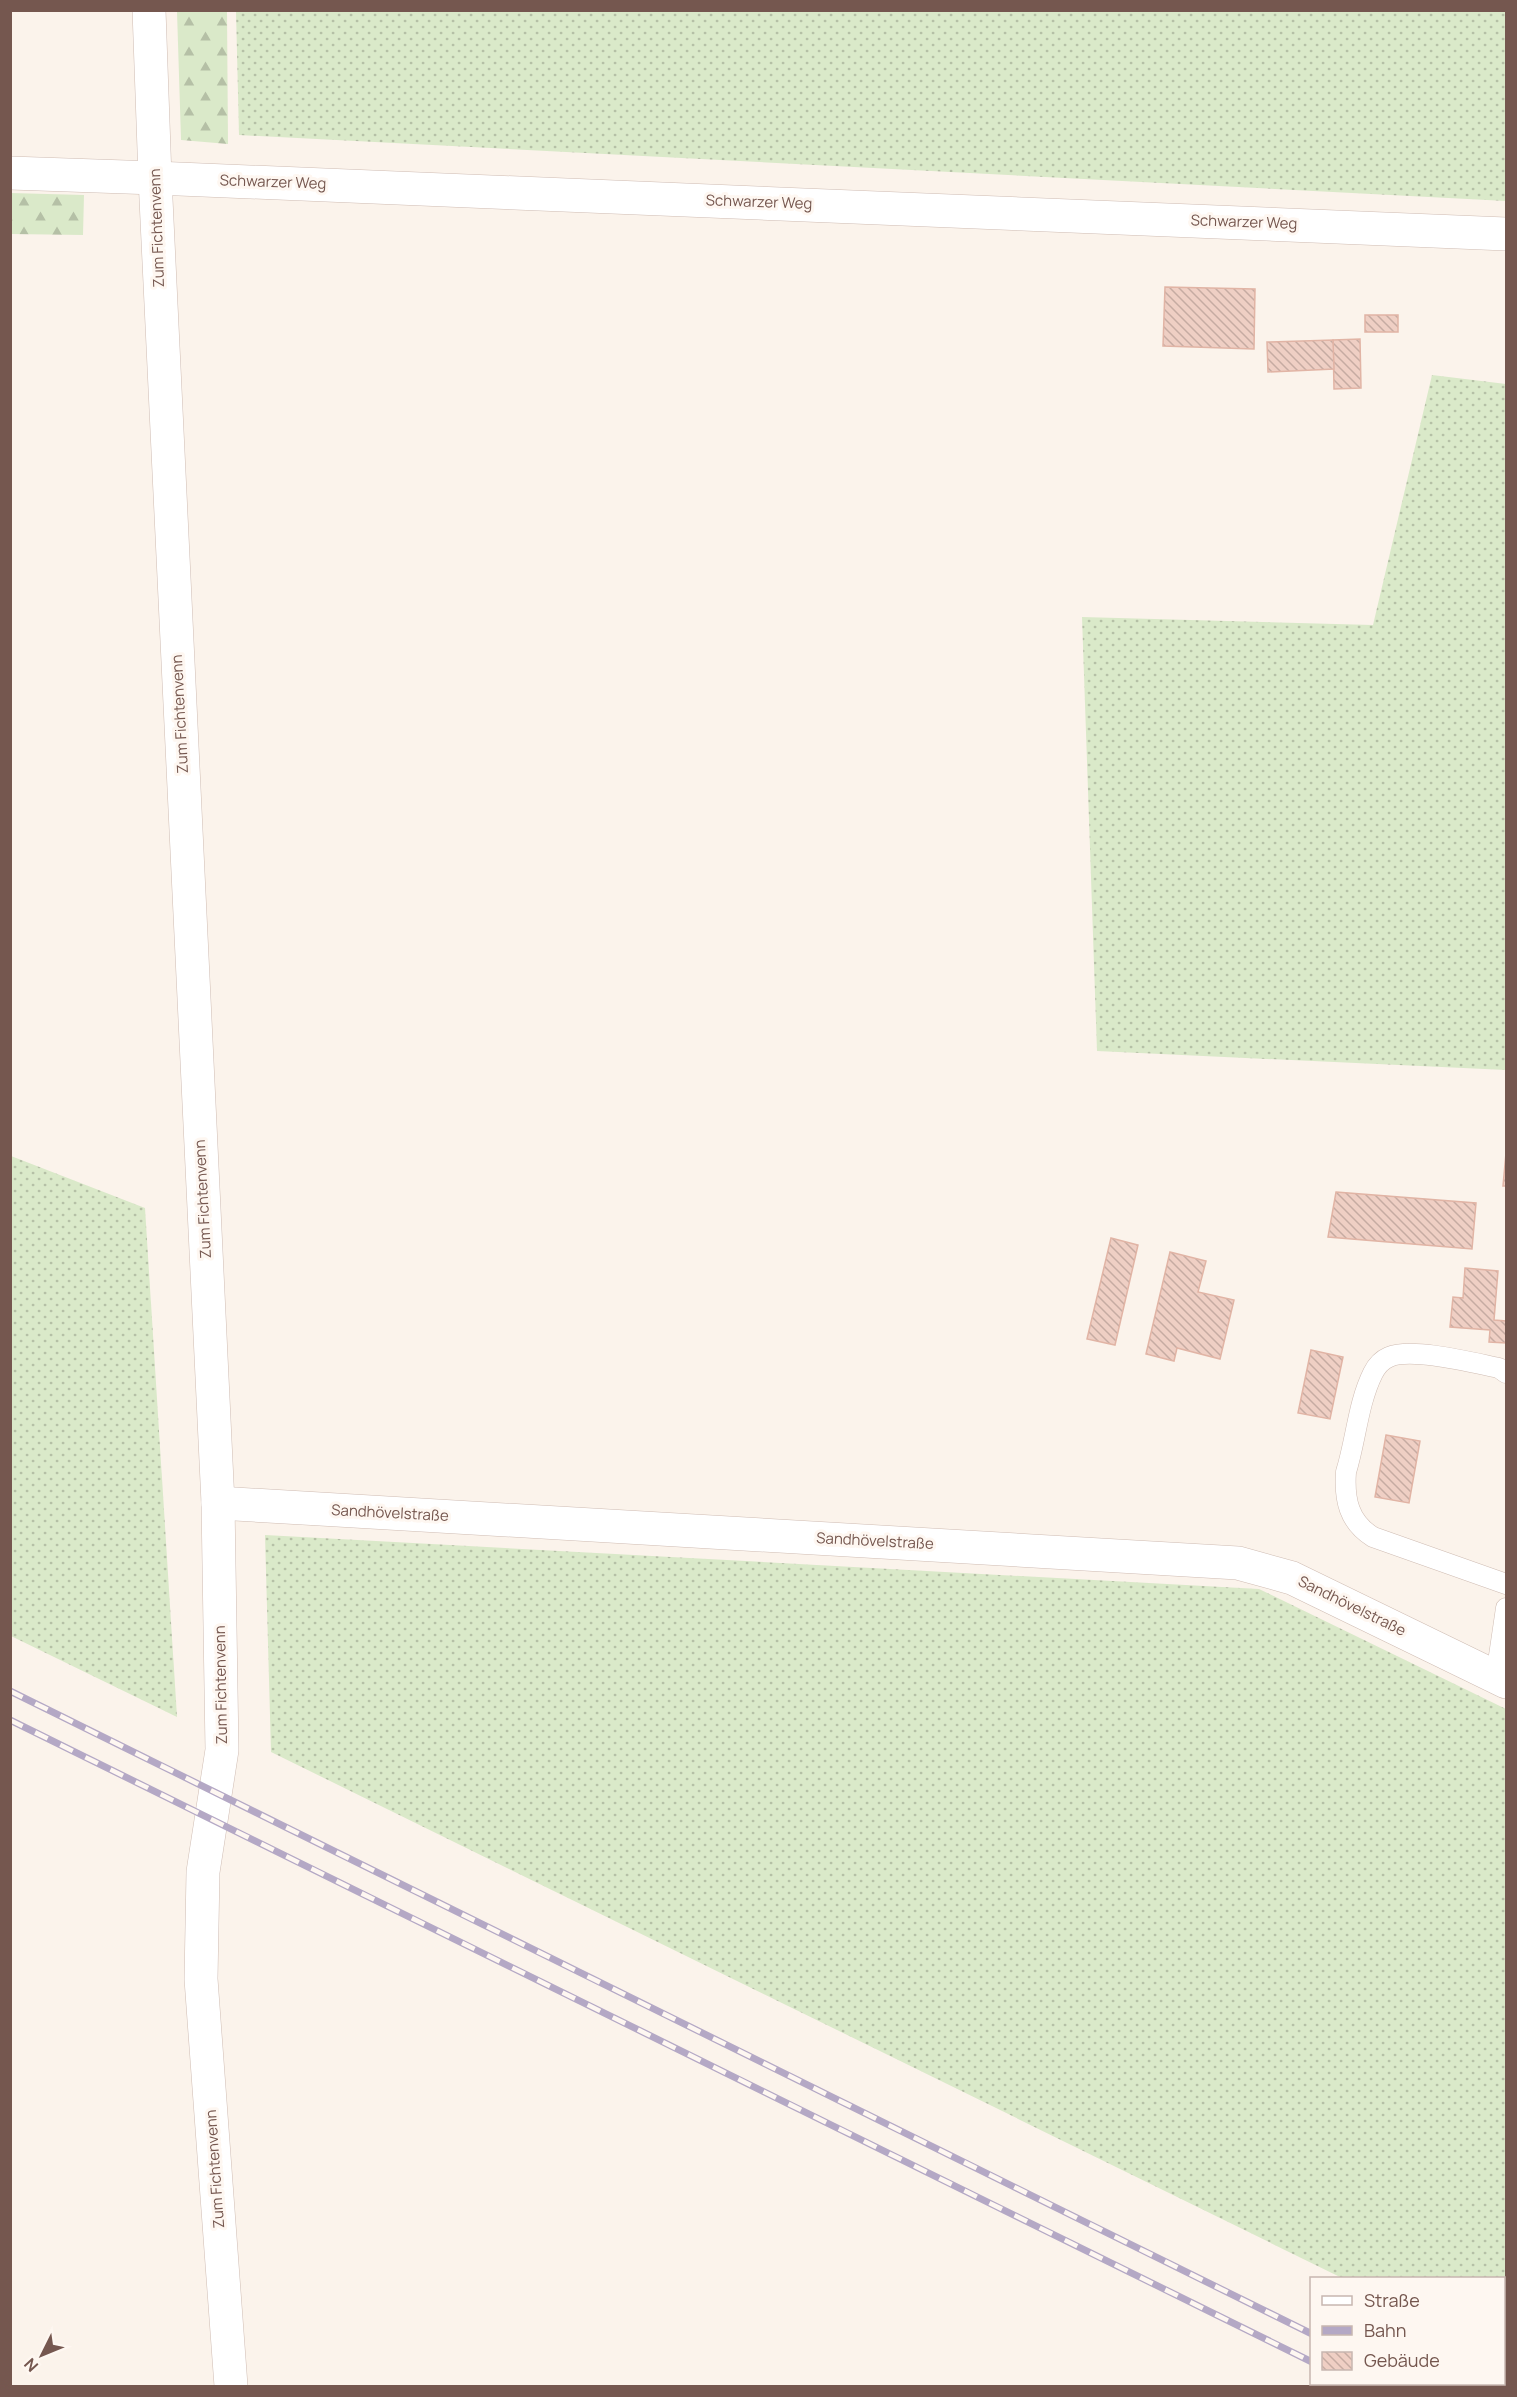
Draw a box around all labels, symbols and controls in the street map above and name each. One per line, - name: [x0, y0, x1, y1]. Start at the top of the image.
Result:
- street label: Zum Fichtenvenn: [144, 168, 169, 288]
- street label: Schwarzer Weg: [219, 169, 327, 194]
- street label: Schwarzer Weg: [705, 189, 813, 214]
- street label: Schwarzer Weg: [1190, 209, 1298, 234]
- street label: Zum Fichtenvenn: [166, 654, 193, 774]
- street label: Zum Fichtenvenn: [189, 1139, 216, 1259]
- street label: Sandhövelstraße: [331, 1499, 449, 1526]
- street label: Sandhövelstraße: [816, 1527, 934, 1554]
- street label: Sandhövelstraße: [1295, 1570, 1410, 1641]
- street label: Zum Fichtenvenn: [209, 1625, 232, 1745]
- street label: Zum Fichtenvenn: [200, 2109, 229, 2229]
- legend: [1310, 2277, 1505, 2385]
- text: Straße: [1364, 2288, 1420, 2312]
- text: Bahn: [1364, 2318, 1406, 2342]
- north arrow: [12, 2325, 72, 2385]
- text: Gebäude: [1364, 2348, 1440, 2372]
- text: N: [19, 2354, 43, 2377]

